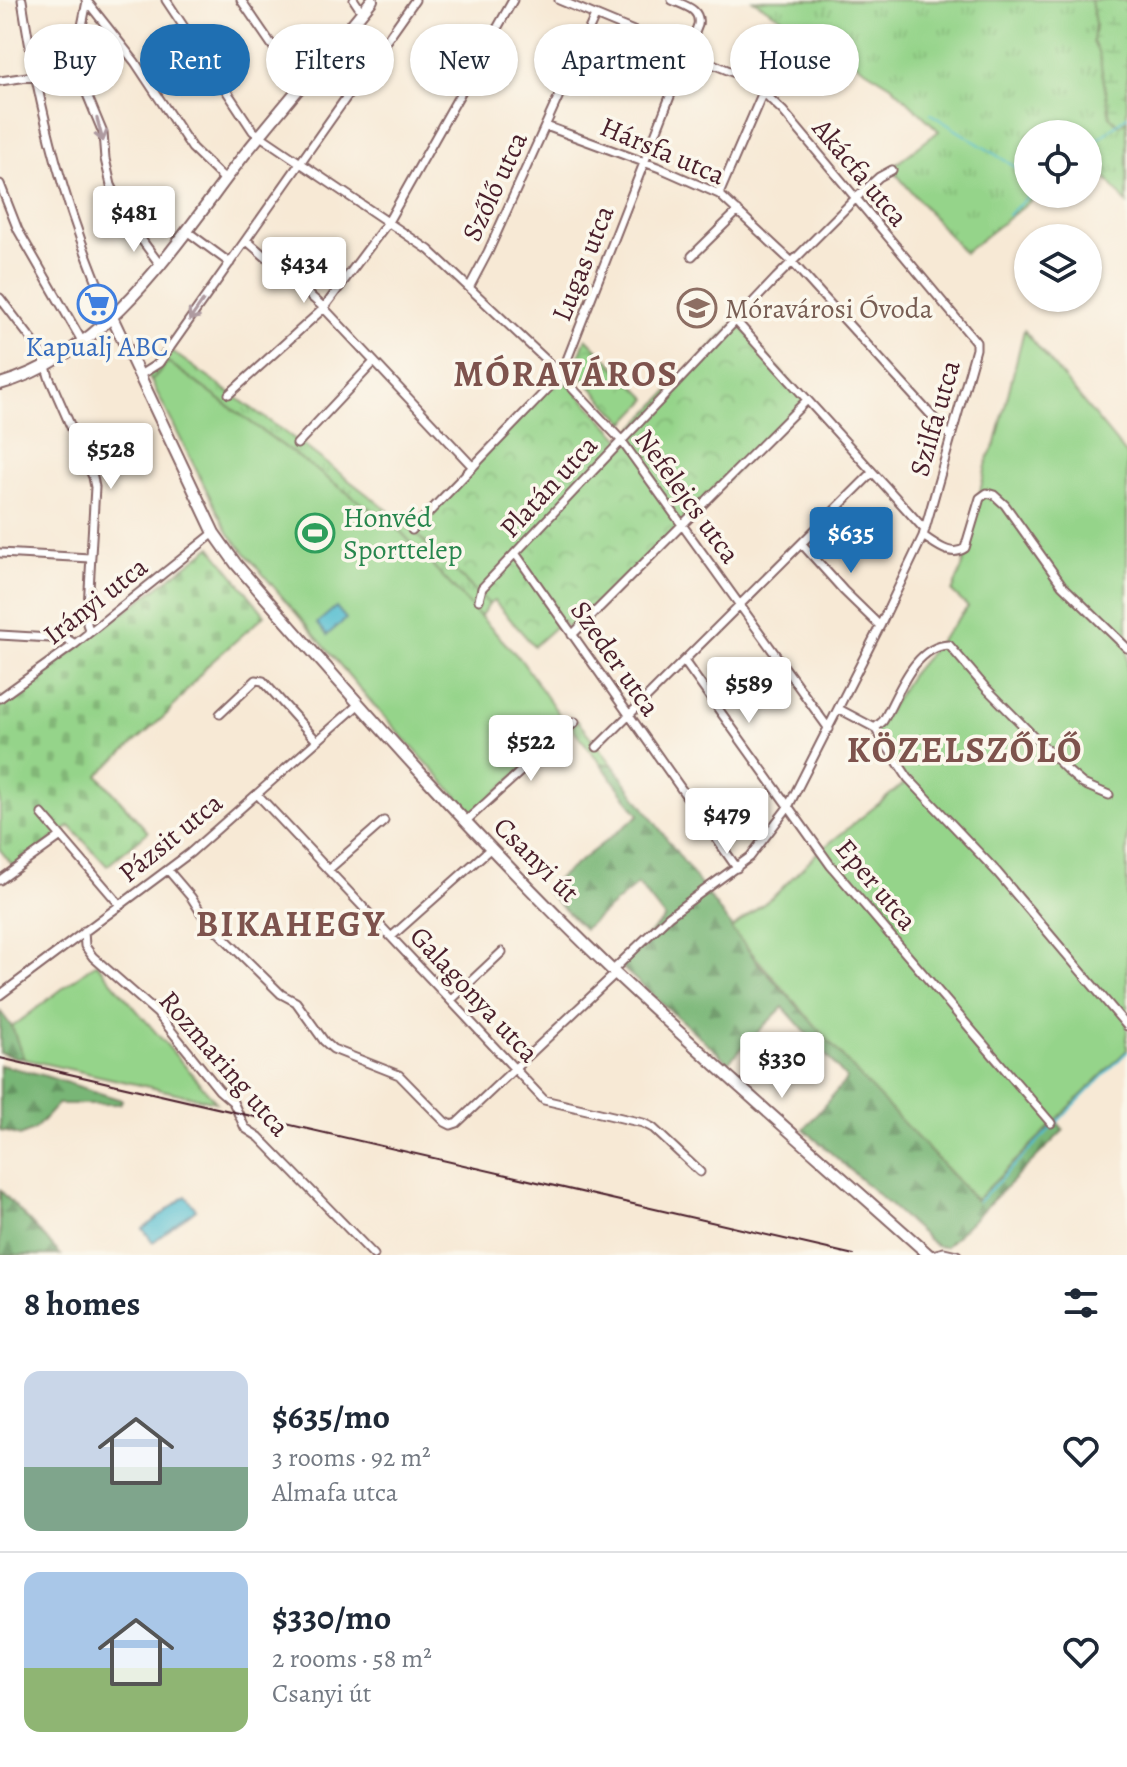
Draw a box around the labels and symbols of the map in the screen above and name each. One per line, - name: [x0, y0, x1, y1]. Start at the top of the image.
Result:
- street label: Hársfa utca: [594, 108, 731, 194]
- street label: Akácfa utca: [803, 110, 917, 235]
- one-way arrow: [94, 117, 109, 143]
- street label: Szőlő utca: [453, 125, 537, 247]
- pin: $481: [87, 186, 181, 254]
- street label: Lugas utca: [542, 200, 623, 327]
- pin: $434: [257, 237, 351, 305]
- supermarket icon: Kapualj ABC: [76, 283, 118, 325]
- school or university icon: Móravárosi Óvoda: [676, 287, 718, 329]
- place label: Móravárosi Óvoda: [725, 290, 933, 328]
- one-way arrow: [188, 299, 204, 321]
- place label: Kapualj ABC: [25, 328, 169, 366]
- district label: MÓRAVÁROS: [453, 349, 679, 398]
- street label: Szilfa utca: [900, 356, 970, 481]
- street label: Nefelejcs utca: [626, 422, 749, 571]
- pin: $528: [64, 423, 158, 491]
- street label: Platán utca: [491, 427, 606, 546]
- place label: Honvéd Sporttelep: [343, 499, 462, 569]
- pin: $635: [804, 507, 898, 575]
- sports icon: Honvéd Sporttelep: [294, 512, 336, 554]
- street label: Irányi utca: [35, 548, 156, 654]
- street label: Szeder utca: [561, 593, 669, 724]
- pin: $589: [702, 657, 796, 725]
- pin: $522: [484, 715, 578, 783]
- district label: KÖZELSZŐLŐ: [847, 725, 1083, 774]
- street label: Pázsit utca: [111, 784, 231, 891]
- pin: $479: [680, 788, 774, 856]
- street label: Csanyi út: [485, 808, 588, 911]
- street label: Eper utca: [827, 831, 926, 939]
- district label: BIKAHEGY: [196, 899, 386, 948]
- street label: Galagonya utca: [401, 918, 547, 1071]
- street label: Rozmaring utca: [150, 983, 298, 1145]
- pin: $330: [735, 1032, 829, 1100]

